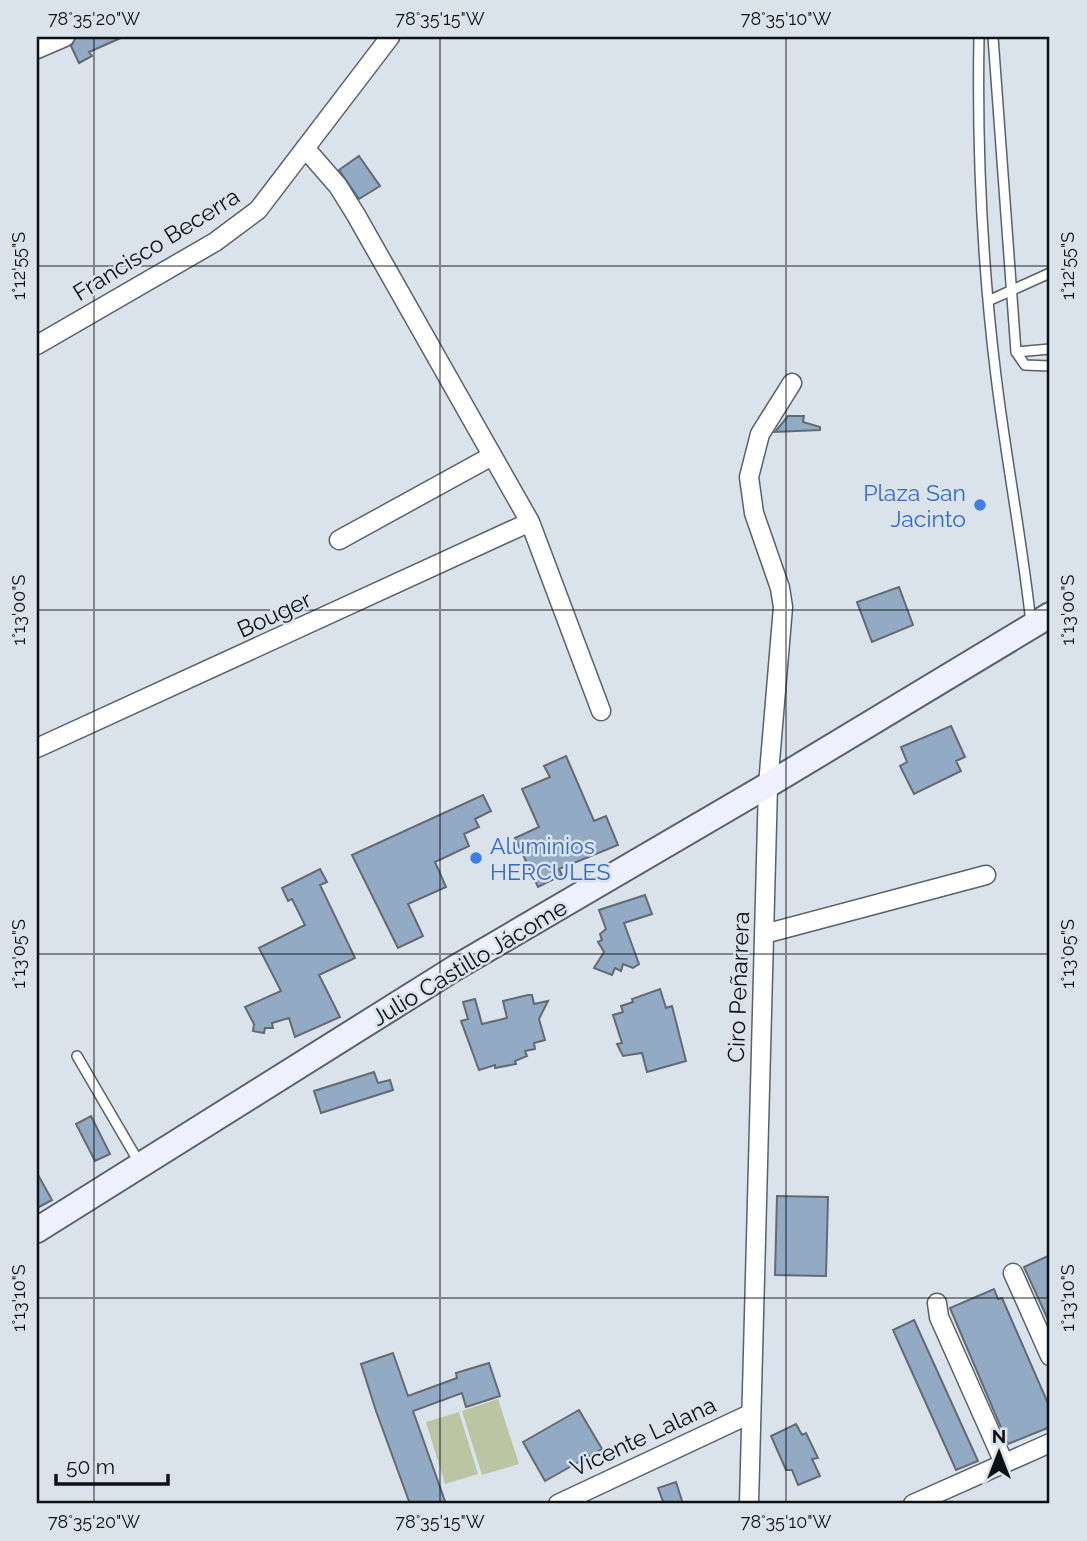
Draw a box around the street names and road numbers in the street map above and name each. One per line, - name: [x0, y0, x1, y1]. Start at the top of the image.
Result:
- street label: Francisco Becerra: [68, 182, 244, 306]
- street label: Bouger: [233, 585, 315, 643]
- street label: Julio Castillo Jácome: [366, 893, 572, 1031]
- street label: Ciro Peñarrera: [722, 911, 754, 1063]
- street label: Vicente Lalana: [566, 1390, 720, 1482]

